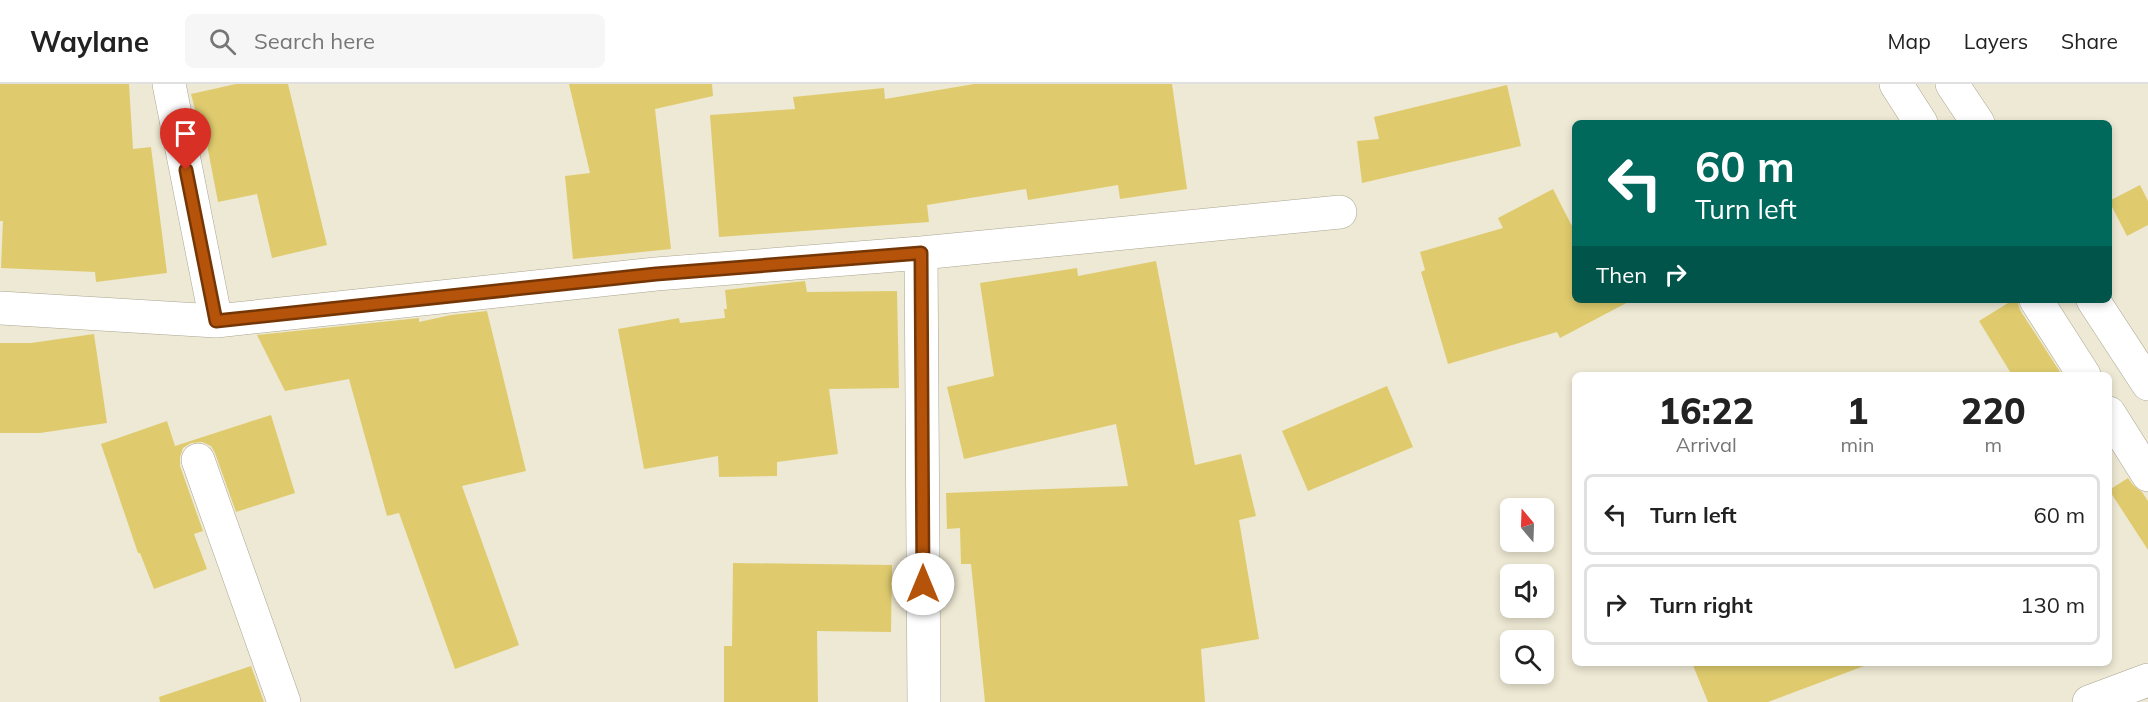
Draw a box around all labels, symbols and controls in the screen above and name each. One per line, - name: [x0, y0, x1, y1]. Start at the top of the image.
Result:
- search box: [185, 14, 605, 68]
- text: Waylane: [30, 24, 149, 59]
- icon: search: [206, 25, 239, 58]
- text: Search here: [254, 27, 375, 55]
- text: Map: [1888, 28, 1931, 54]
- text: Layers: [1964, 28, 2028, 54]
- text: Share: [2061, 28, 2118, 54]
- pin: [160, 108, 211, 170]
- icon: arrive: [169, 117, 202, 150]
- text: 60 m: [1695, 140, 1795, 193]
- icon: left: [1596, 144, 1674, 222]
- text: Turn left: [1695, 192, 1797, 226]
- icon: right: [1659, 258, 1692, 291]
- text: Then: [1596, 261, 1647, 289]
- text: 16:22: [1658, 388, 1754, 433]
- text: 1: [1847, 388, 1868, 433]
- text: 220: [1961, 388, 2026, 433]
- text: Arrival: [1676, 432, 1737, 457]
- text: min: [1840, 432, 1875, 457]
- text: m: [1984, 432, 2002, 457]
- north arrow: [1500, 498, 1554, 552]
- map controls: [1500, 498, 1554, 684]
- icon: left: [1599, 498, 1632, 531]
- text: Turn left: [1650, 501, 1737, 529]
- text: 60 m: [2034, 501, 2085, 529]
- position arrow: [891, 552, 955, 616]
- button: sound: [1500, 564, 1554, 618]
- icon: right: [1599, 588, 1632, 621]
- text: Turn right: [1650, 591, 1753, 619]
- text: 130 m: [2020, 591, 2085, 619]
- button: search: [1500, 630, 1554, 684]

